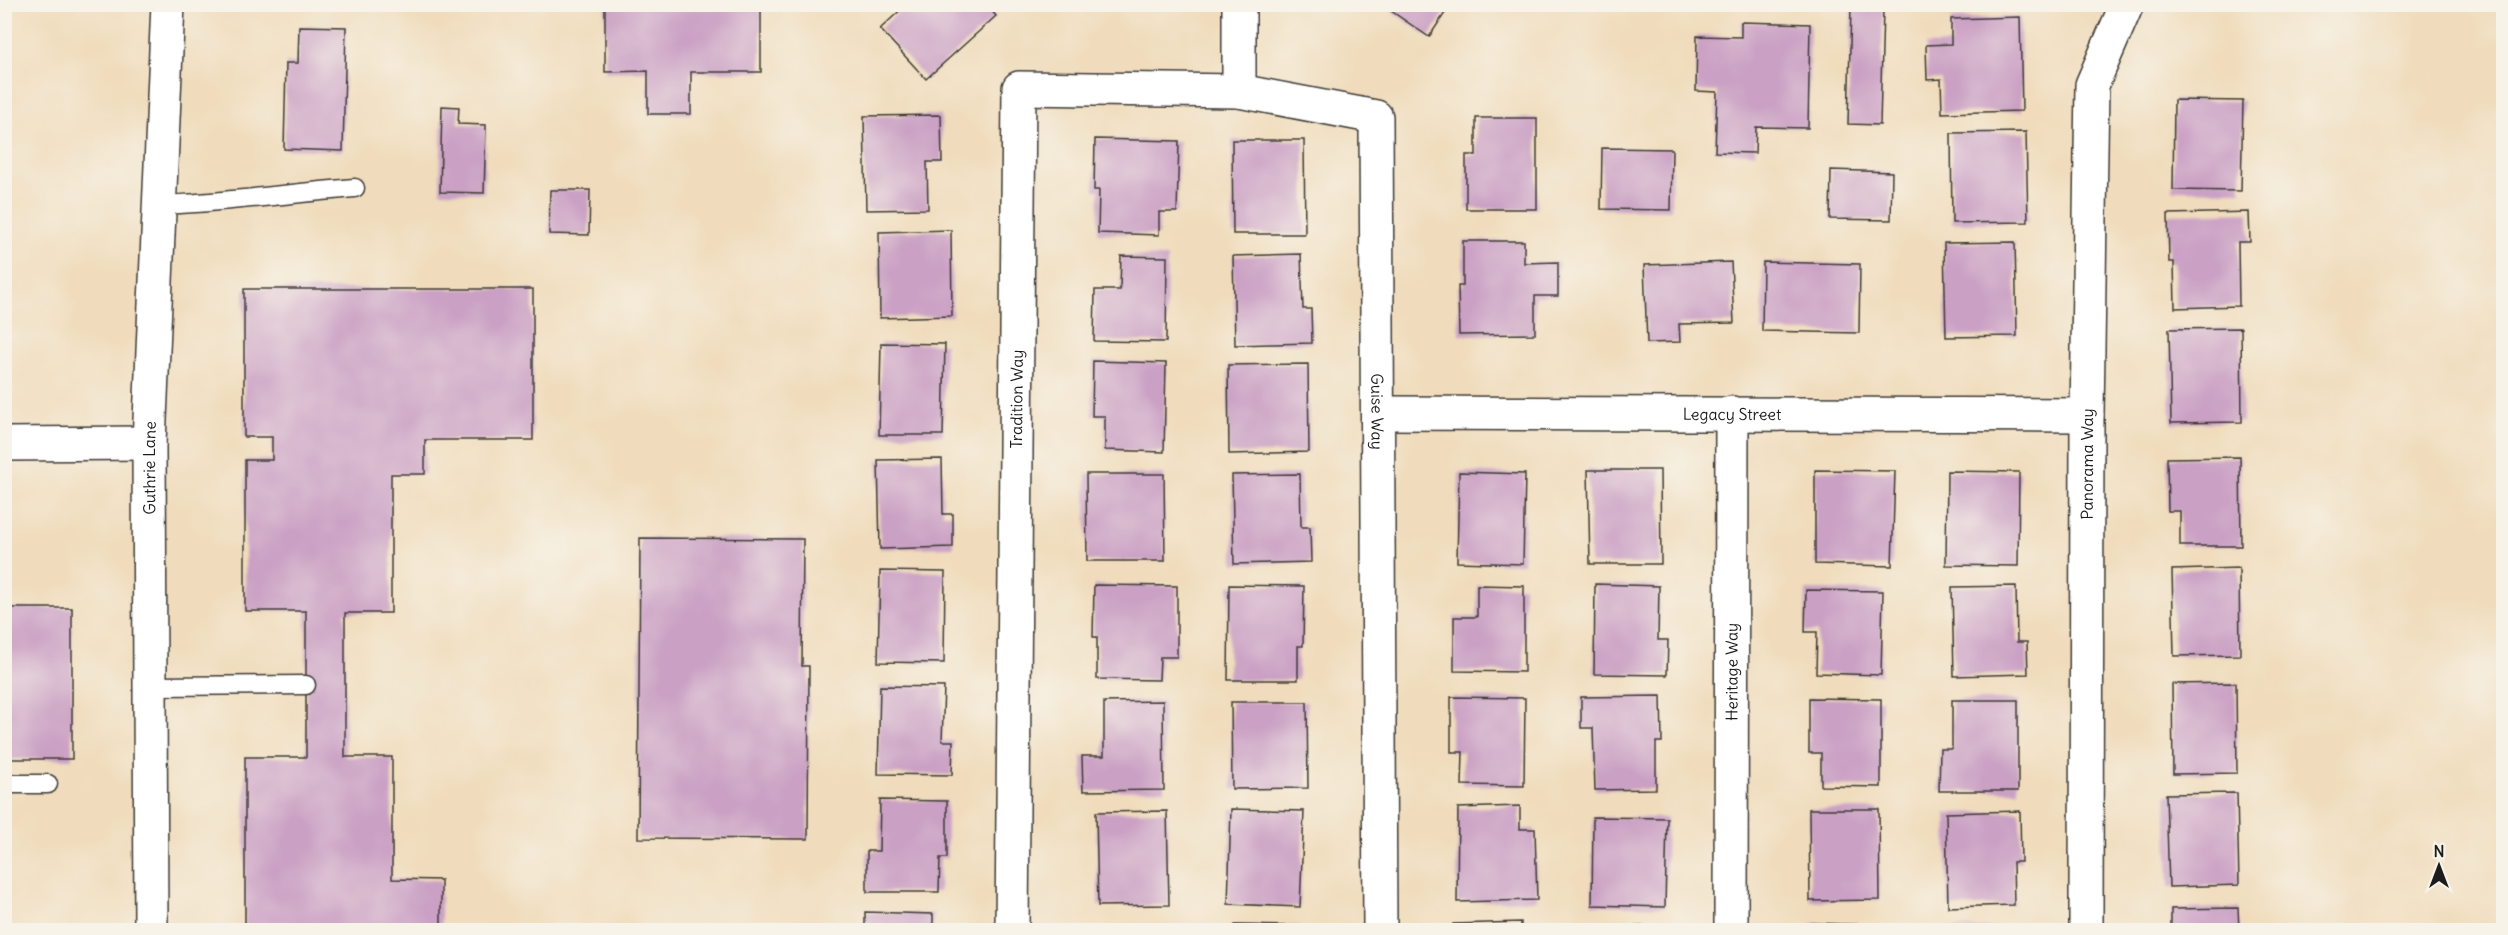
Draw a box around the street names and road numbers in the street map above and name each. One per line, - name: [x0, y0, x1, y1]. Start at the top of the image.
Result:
- street label: Tradition Way: [1006, 349, 1027, 449]
- street label: Guise Way: [1367, 373, 1388, 450]
- street label: Legacy Street: [1683, 404, 1782, 424]
- street label: Panorama Way: [2077, 408, 2097, 520]
- street label: Guthrie Lane: [139, 421, 160, 515]
- street label: Heritage Way: [1721, 623, 1742, 721]

